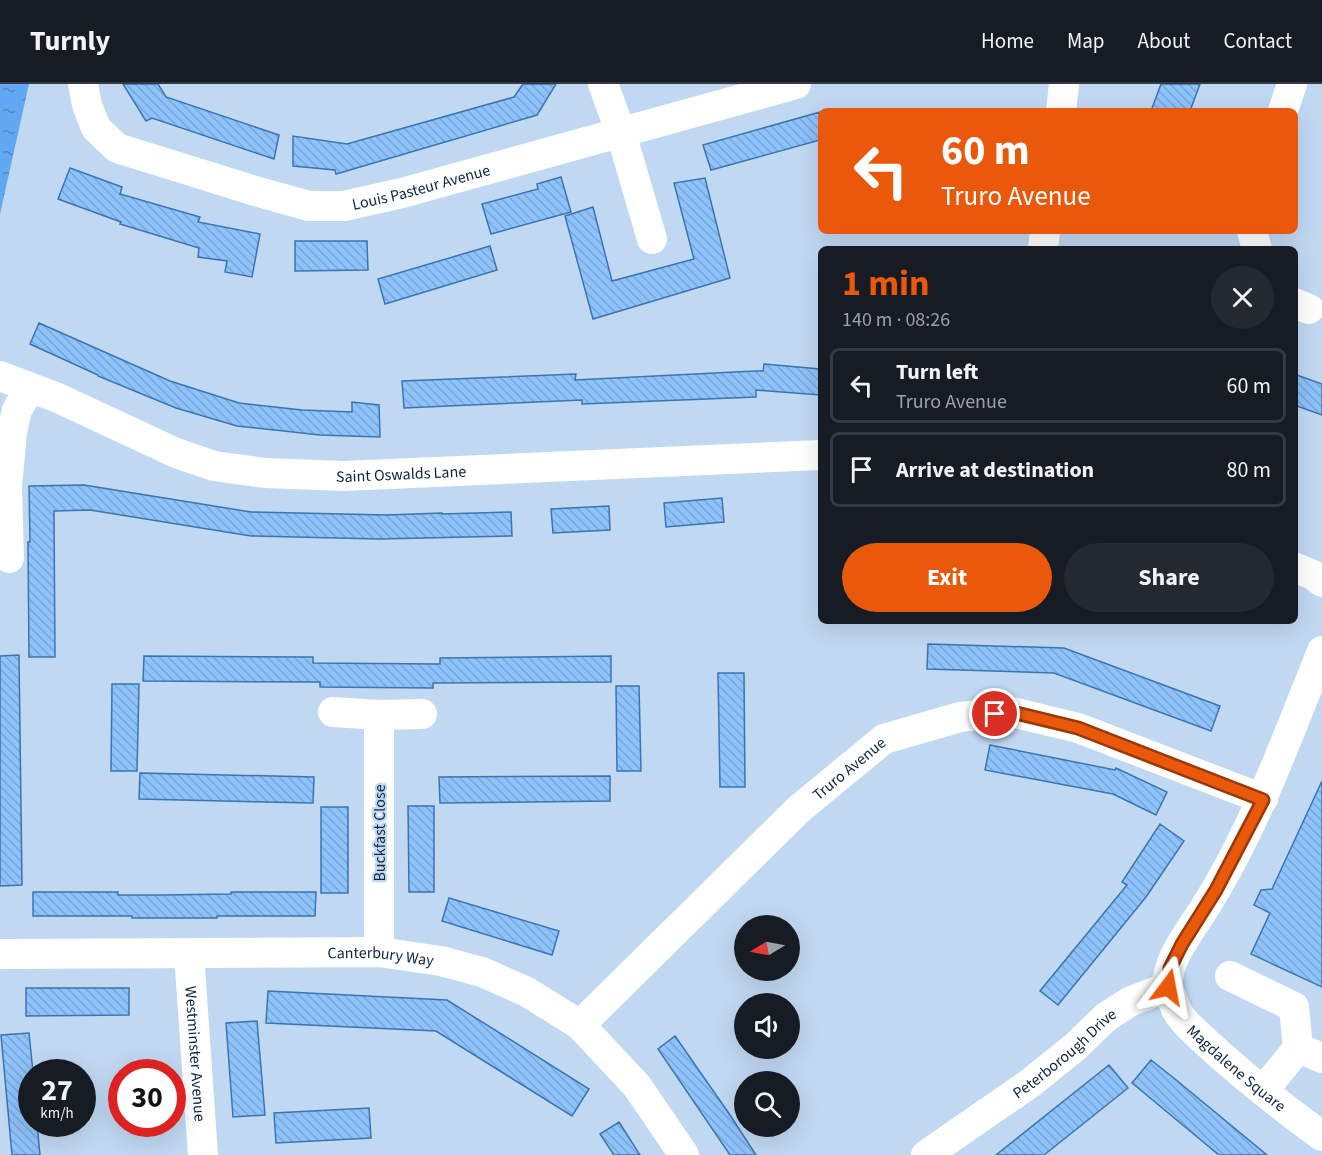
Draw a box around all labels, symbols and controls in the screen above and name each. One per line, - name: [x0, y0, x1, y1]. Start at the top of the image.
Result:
- text: Turnly: [30, 21, 110, 61]
- text: Home: [981, 26, 1034, 56]
- text: Map: [1067, 26, 1105, 56]
- text: About: [1138, 26, 1190, 56]
- text: Contact: [1223, 26, 1292, 56]
- text: 60 m: [941, 121, 1030, 181]
- icon: left: [842, 132, 920, 210]
- street label: Louis Pasteur Avenue: [350, 159, 493, 216]
- text: Truro Avenue: [941, 177, 1091, 216]
- text: 1 min: [842, 258, 930, 309]
- button: close: [1211, 266, 1274, 329]
- text: 140 m · 08:26: [842, 306, 950, 334]
- text: Turn left: [896, 356, 978, 388]
- icon: left: [845, 369, 878, 402]
- text: 60 m: [1226, 370, 1271, 402]
- text: Truro Avenue: [896, 388, 1007, 416]
- icon: arrive: [845, 453, 878, 486]
- text: Arrive at destination: [896, 454, 1094, 486]
- text: 80 m: [1226, 454, 1271, 486]
- street label: Saint Oswalds Lane: [336, 461, 467, 488]
- button: Exit: [842, 543, 1052, 612]
- button: Share: [1064, 543, 1274, 612]
- pin: [969, 688, 1020, 739]
- icon: arrive: [978, 697, 1011, 730]
- street label: Truro Avenue: [808, 732, 891, 806]
- street label: Buckfast Close: [369, 784, 391, 882]
- north arrow: [734, 915, 800, 981]
- map controls: [734, 915, 800, 1137]
- street label: Canterbury Way: [328, 942, 436, 972]
- position arrow: [1136, 955, 1200, 1019]
- street label: Westminster Avenue: [179, 985, 211, 1122]
- button: sound: [734, 993, 800, 1059]
- street label: Peterborough Drive: [1008, 1003, 1121, 1104]
- street label: Magdalene Square: [1182, 1020, 1290, 1117]
- speed limit sign: 30: [108, 1059, 186, 1137]
- text: 27: [41, 1069, 73, 1112]
- button: search: [734, 1071, 800, 1137]
- text: km/h: [40, 1103, 74, 1124]

